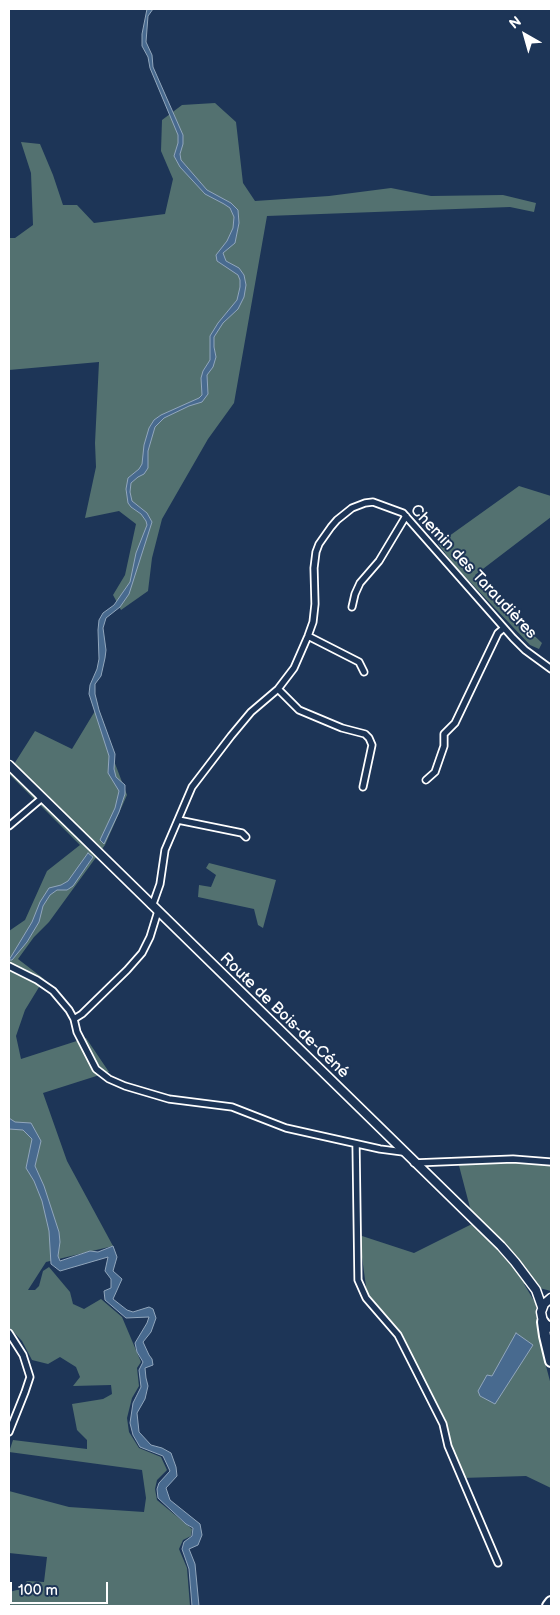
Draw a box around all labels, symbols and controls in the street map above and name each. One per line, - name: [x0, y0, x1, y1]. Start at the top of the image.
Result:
- north arrow: [500, 10, 550, 60]
- text: N: [506, 13, 525, 33]
- street label: Chemin des Taraudières: [406, 501, 540, 643]
- street label: Route de Bois-de-Céné: [215, 949, 353, 1083]
- scale bar: [12, 1572, 110, 1604]
- text: 100 m: [18, 1581, 58, 1600]

